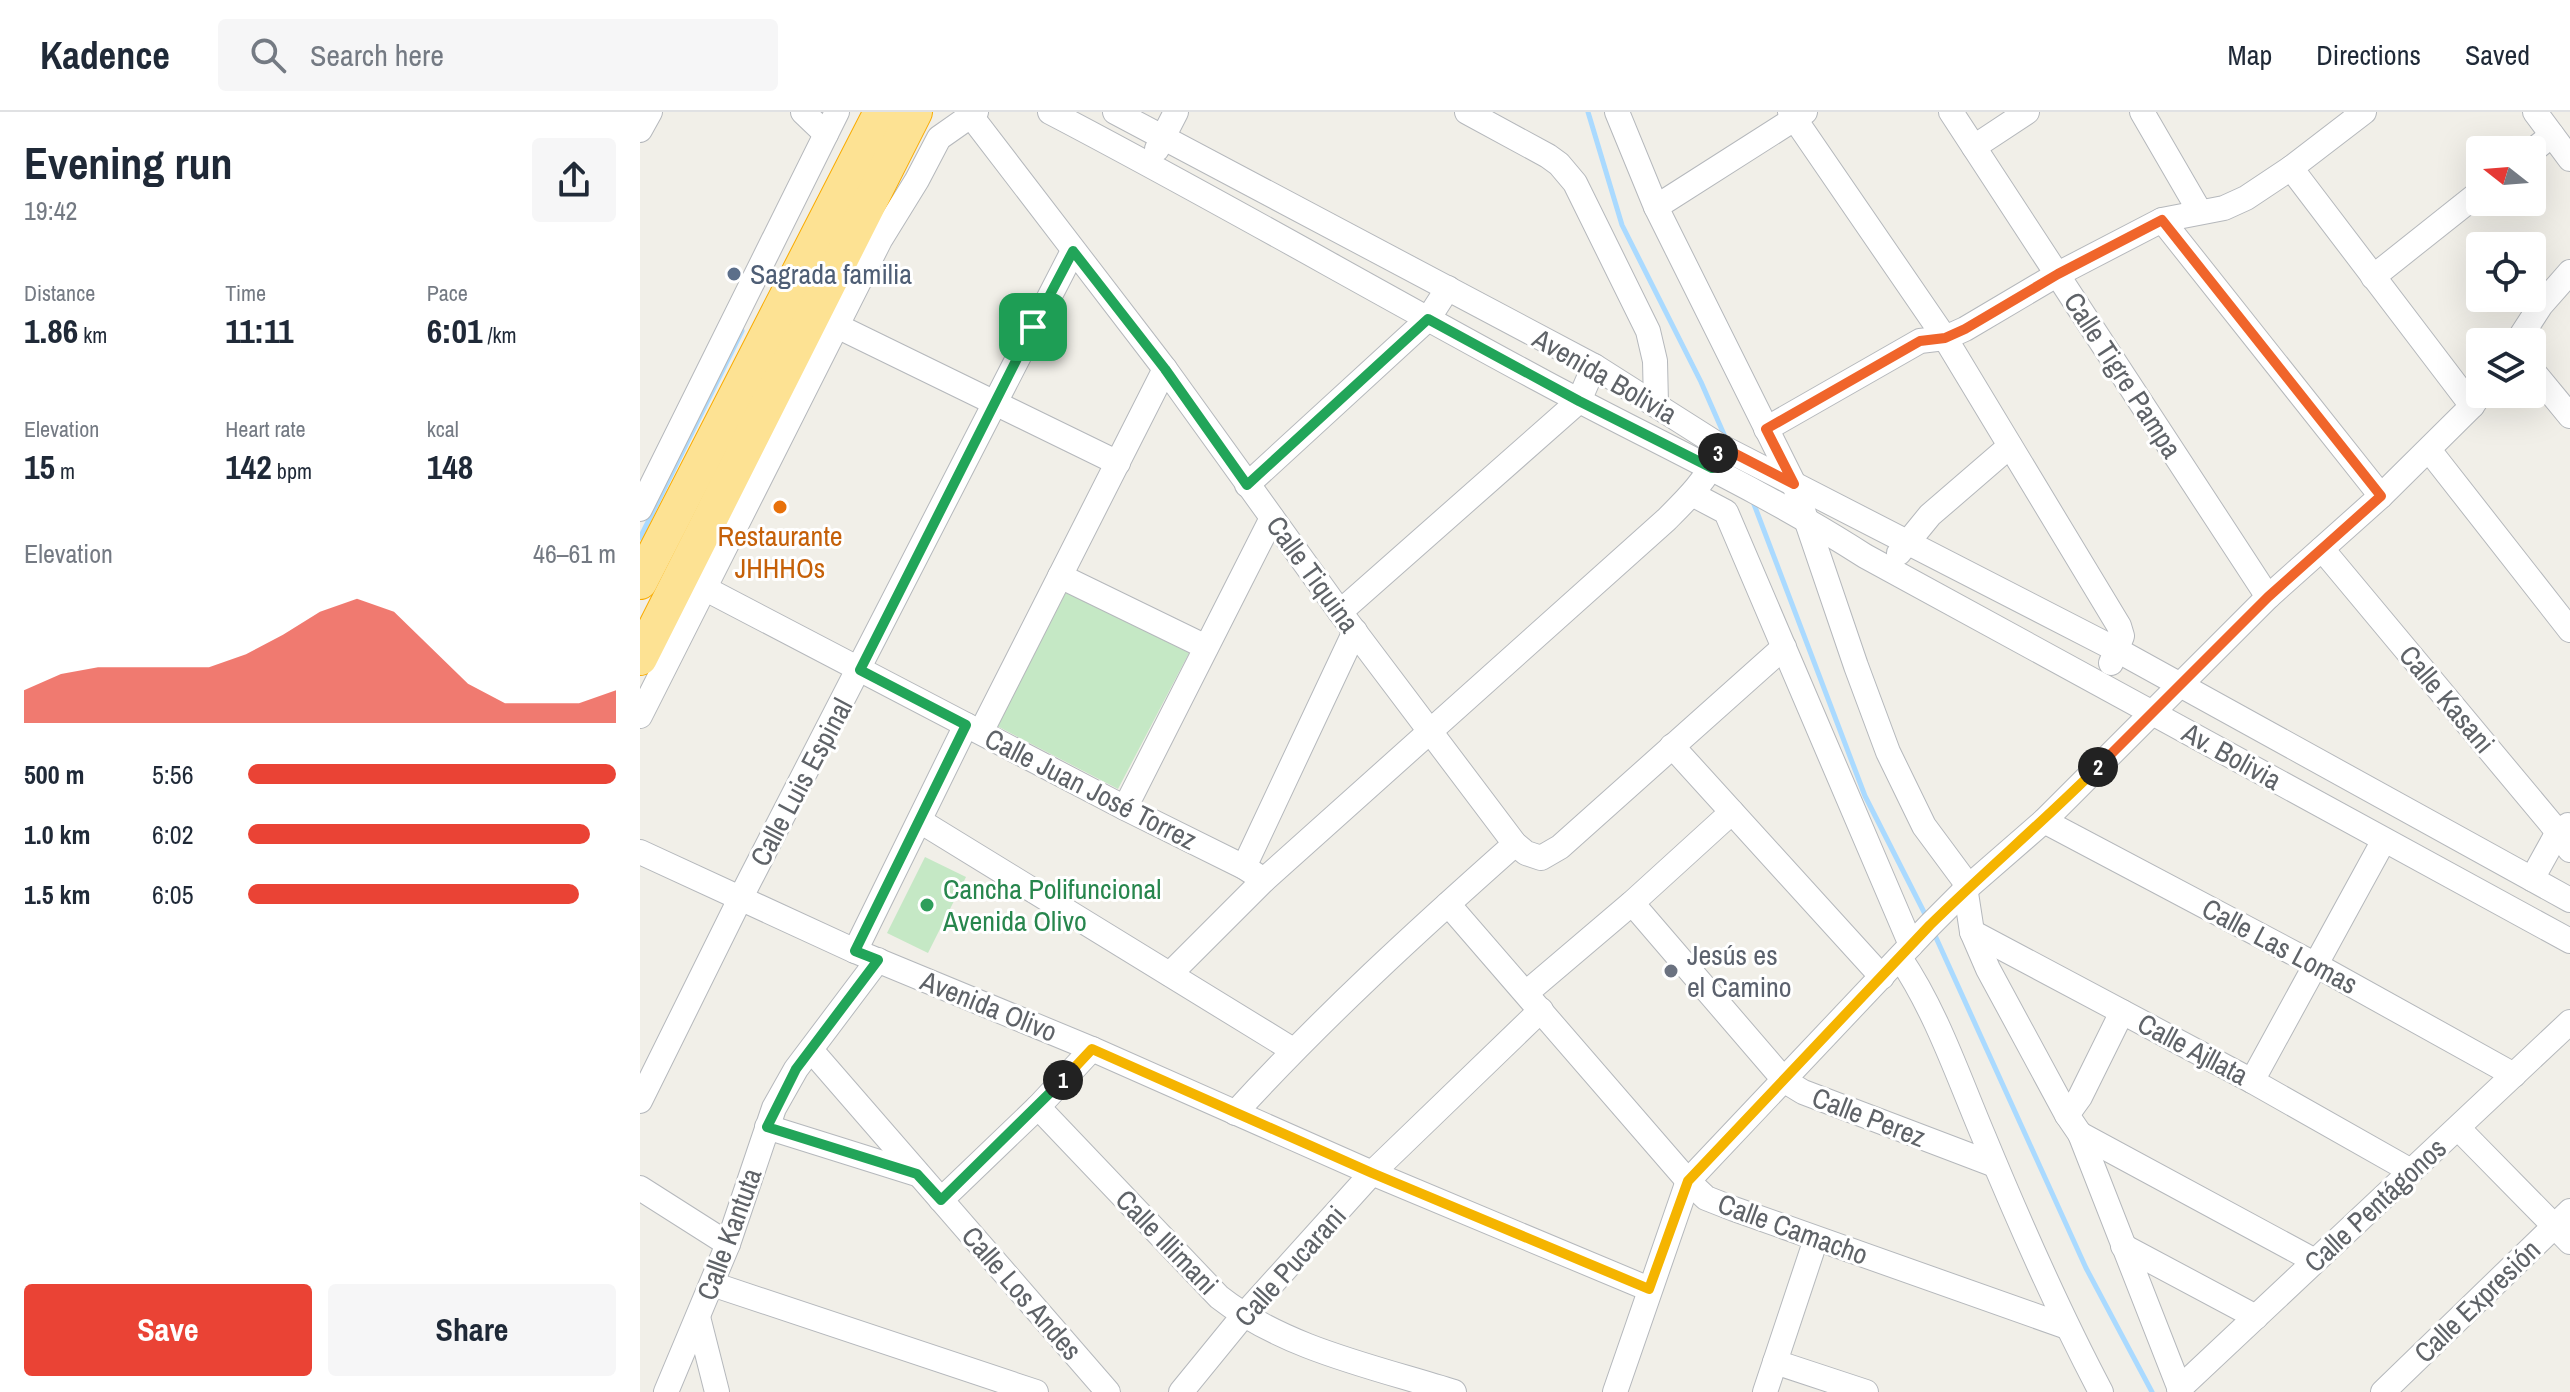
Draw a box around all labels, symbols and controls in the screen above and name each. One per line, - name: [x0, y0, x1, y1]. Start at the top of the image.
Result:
- search box: [218, 19, 778, 91]
- text: Kadence: [40, 30, 170, 81]
- icon: search: [246, 33, 290, 77]
- text: Search here: [310, 35, 444, 75]
- text: Map: [2228, 36, 2272, 74]
- text: Directions: [2316, 36, 2421, 74]
- text: Saved: [2465, 36, 2530, 74]
- text: Evening run: [24, 133, 233, 193]
- north arrow: [2466, 136, 2546, 216]
- map controls: [2466, 136, 2546, 408]
- button: share: [532, 138, 616, 222]
- text: 19:42: [24, 193, 77, 228]
- button: locate: [2466, 232, 2546, 312]
- place label: Sagrada familia: [750, 255, 912, 293]
- marker: Sagrada familia: [725, 265, 743, 283]
- text: Distance: [24, 278, 95, 308]
- text: Time: [225, 278, 266, 308]
- text: Pace: [427, 278, 468, 308]
- street label: Calle Tigre Pampa: [2055, 285, 2191, 465]
- pin: [999, 293, 1067, 361]
- icon: arrive: [1011, 305, 1055, 349]
- text: 1.86: [24, 308, 78, 354]
- text: 11:11: [225, 308, 294, 354]
- text: 6:01: [427, 308, 482, 354]
- street label: Avenida Bolivia: [1525, 319, 1684, 433]
- text: km: [78, 320, 107, 350]
- text: /km: [482, 320, 517, 350]
- button: layers: [2466, 328, 2546, 408]
- text: Elevation: [24, 414, 99, 444]
- text: Heart rate: [225, 414, 306, 444]
- text: kcal: [427, 414, 459, 444]
- pin: 3: [1698, 433, 1738, 473]
- text: 3: [1713, 438, 1723, 468]
- text: 15: [24, 444, 55, 490]
- text: 142: [225, 444, 272, 490]
- text: 148: [427, 444, 473, 490]
- text: m: [55, 456, 75, 486]
- text: bpm: [272, 456, 312, 486]
- marker: Restaurante JHHHOs: [771, 498, 789, 516]
- street label: Calle Tiquina: [1258, 508, 1368, 640]
- place label: Restaurante JHHHOs: [717, 517, 843, 587]
- text: Elevation: [24, 536, 113, 571]
- text: 46–61 m: [533, 536, 616, 571]
- street label: Calle Kasani: [2391, 637, 2503, 761]
- street label: Calle Luis Espinal: [741, 691, 861, 873]
- street label: Av. Bolivia: [2175, 713, 2289, 799]
- street label: Calle Juan José Torrez: [979, 719, 1203, 859]
- pin: 2: [2078, 747, 2118, 787]
- text: 2: [2093, 752, 2103, 782]
- text: 500 m: [24, 757, 84, 792]
- text: 5:56: [152, 757, 194, 792]
- text: 1.0 km: [24, 817, 90, 852]
- text: 6:02: [152, 817, 194, 852]
- place label: Cancha Polifuncional Avenida Olivo: [942, 870, 1161, 940]
- text: 1.5 km: [24, 877, 90, 912]
- text: 6:05: [152, 877, 194, 912]
- street label: Calle Las Lomas: [2196, 889, 2364, 1003]
- marker: Cancha Polifuncional Avenida Olivo: [918, 896, 936, 914]
- place label: Jesús es el Camino: [1687, 936, 1792, 1006]
- street label: Avenida Olivo: [914, 961, 1063, 1051]
- marker: Jesús es el Camino: [1662, 962, 1680, 980]
- street label: Calle Ajllata: [2131, 1004, 2255, 1094]
- pin: 1: [1043, 1060, 1083, 1100]
- text: 1: [1058, 1065, 1068, 1095]
- street label: Calle Perez: [1807, 1078, 1931, 1156]
- street label: Calle Pentágonos: [2296, 1129, 2454, 1281]
- street label: Calle Kantuta: [688, 1163, 771, 1305]
- street label: Calle Illimani: [1107, 1181, 1227, 1303]
- street label: Calle Camacho: [1713, 1184, 1873, 1274]
- street label: Calle Pucarani: [1225, 1197, 1355, 1335]
- street label: Calle Los Andes: [953, 1218, 1091, 1368]
- street label: Calle Expresión: [2406, 1231, 2548, 1371]
- button: Save: [24, 1284, 312, 1376]
- button: Share: [328, 1284, 616, 1376]

